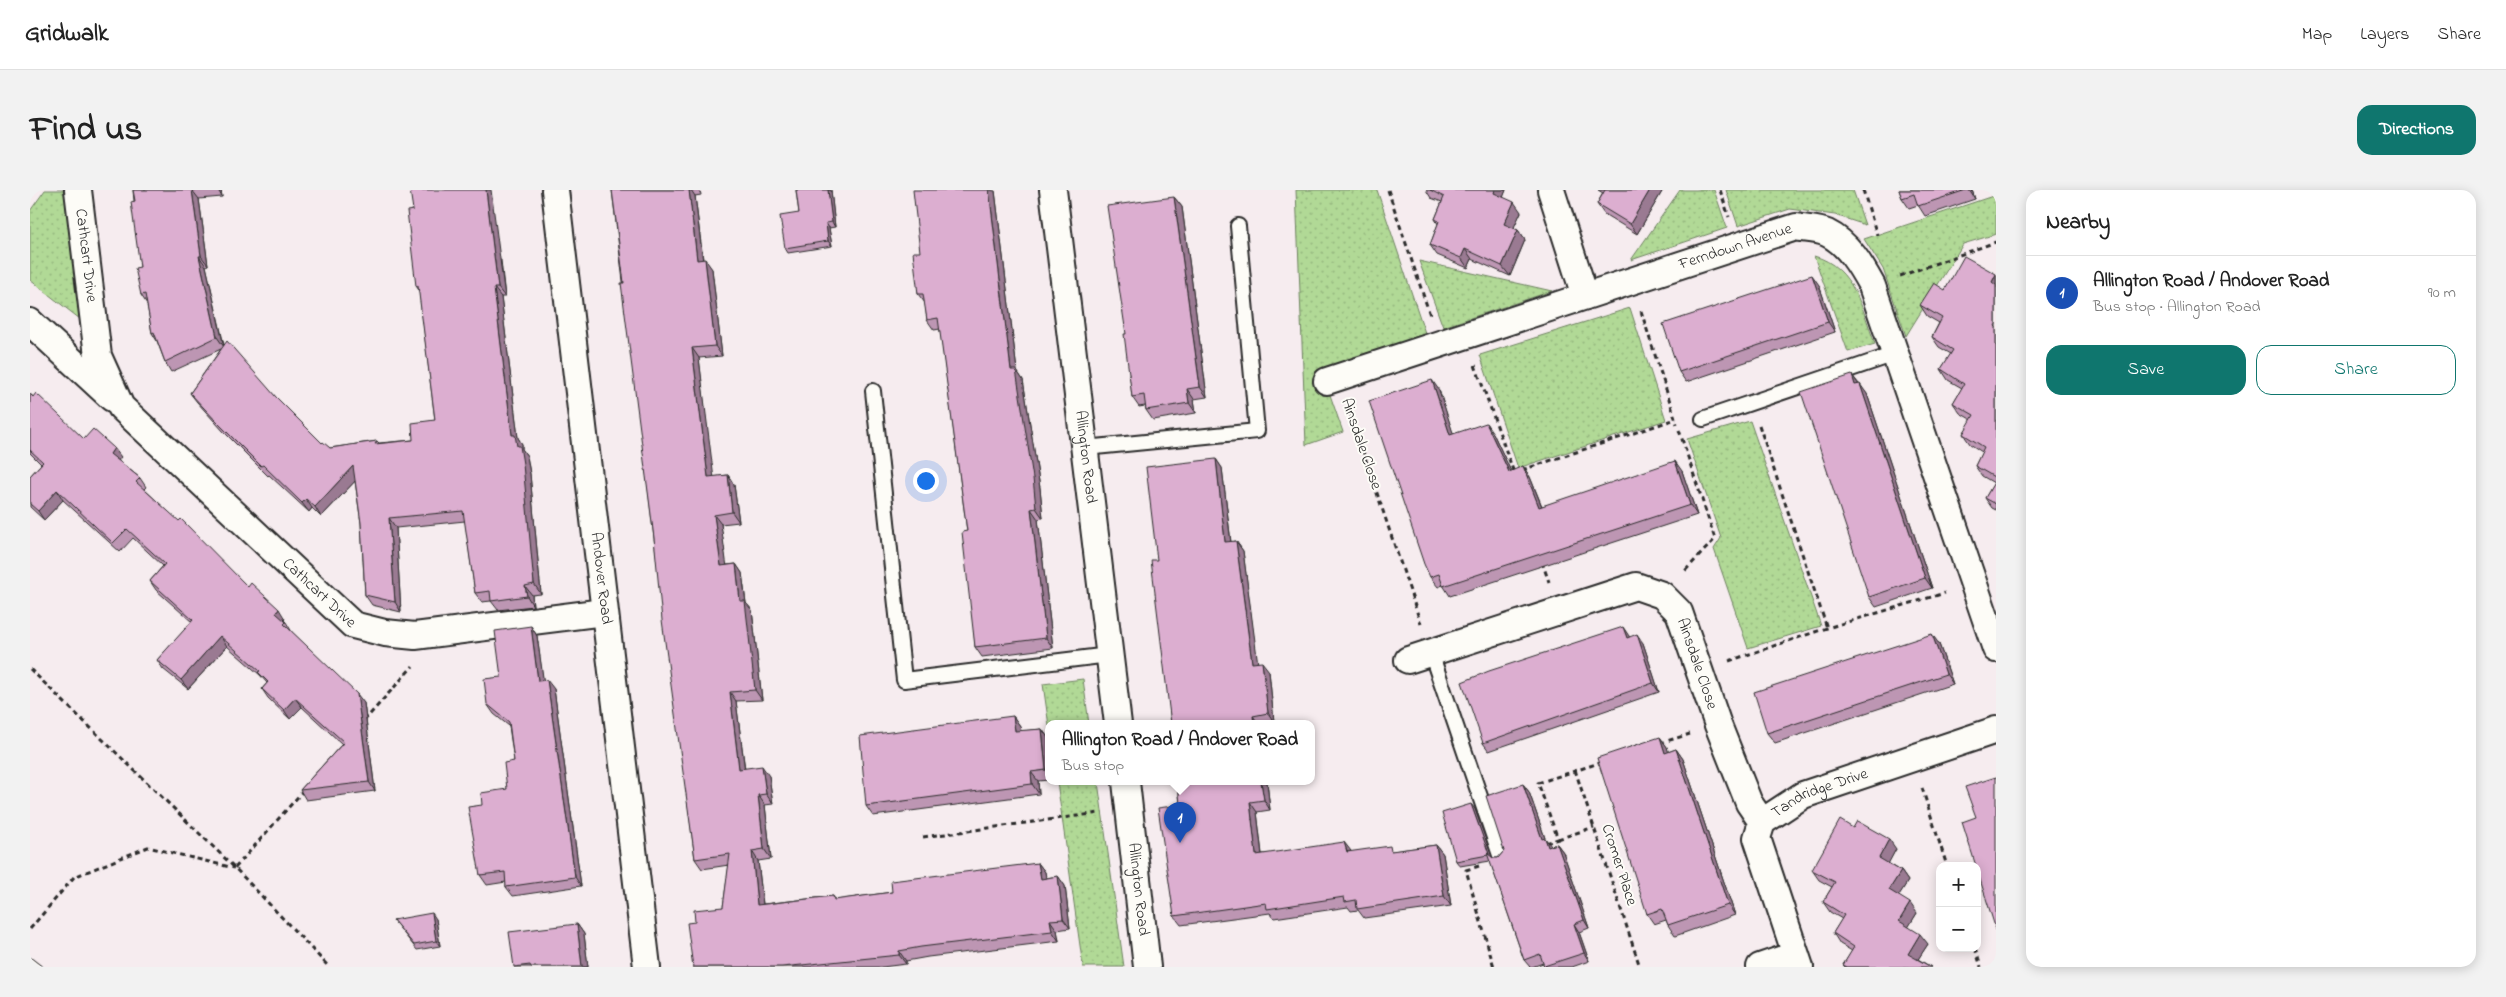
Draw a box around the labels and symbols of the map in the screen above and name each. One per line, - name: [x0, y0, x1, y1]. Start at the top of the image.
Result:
- street label: Cathcart Drive: [68, 207, 104, 304]
- street label: Ferndown Avenue: [1675, 217, 1796, 277]
- street label: Ainsdale Close: [1334, 395, 1388, 494]
- street label: Allington Road: [1068, 409, 1103, 505]
- your location: [913, 468, 939, 494]
- street label: Andover Road: [584, 531, 618, 626]
- street label: Cathcart Drive: [277, 552, 362, 635]
- street label: Ainsdale Close: [1670, 615, 1724, 714]
- street label: Tandridge Drive: [1767, 762, 1872, 825]
- pin: 1: [1164, 802, 1196, 843]
- street label: Cromer Place: [1595, 821, 1644, 910]
- street label: Allington Road: [1121, 841, 1155, 937]

